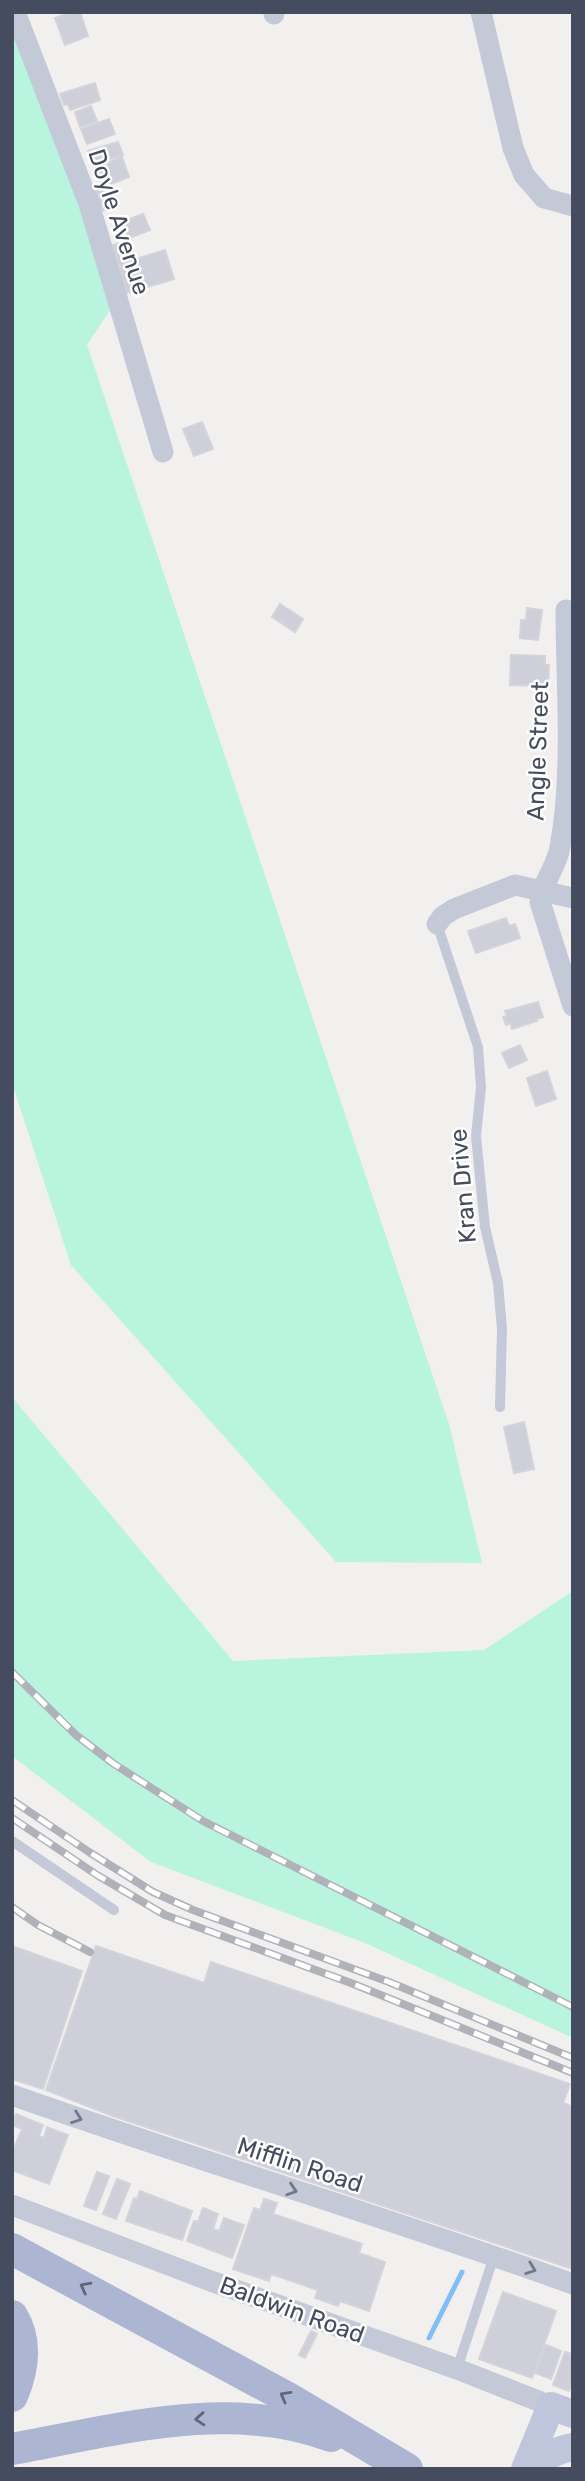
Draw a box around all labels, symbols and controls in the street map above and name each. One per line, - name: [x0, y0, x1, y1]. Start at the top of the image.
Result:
- street label: Doyle Avenue: [82, 146, 156, 298]
- street label: Angle Street: [522, 681, 554, 821]
- street label: Kran Drive: [444, 1128, 482, 1244]
- one-way arrow: [70, 2109, 82, 2123]
- street label: Mifflin Road: [234, 2132, 366, 2198]
- one-way arrow: [286, 2181, 298, 2196]
- one-way arrow: [525, 2261, 537, 2275]
- street label: Baldwin Road: [216, 2271, 368, 2349]
- one-way arrow: [80, 2282, 92, 2296]
- one-way arrow: [280, 2391, 292, 2404]
- one-way arrow: [194, 2411, 205, 2426]

